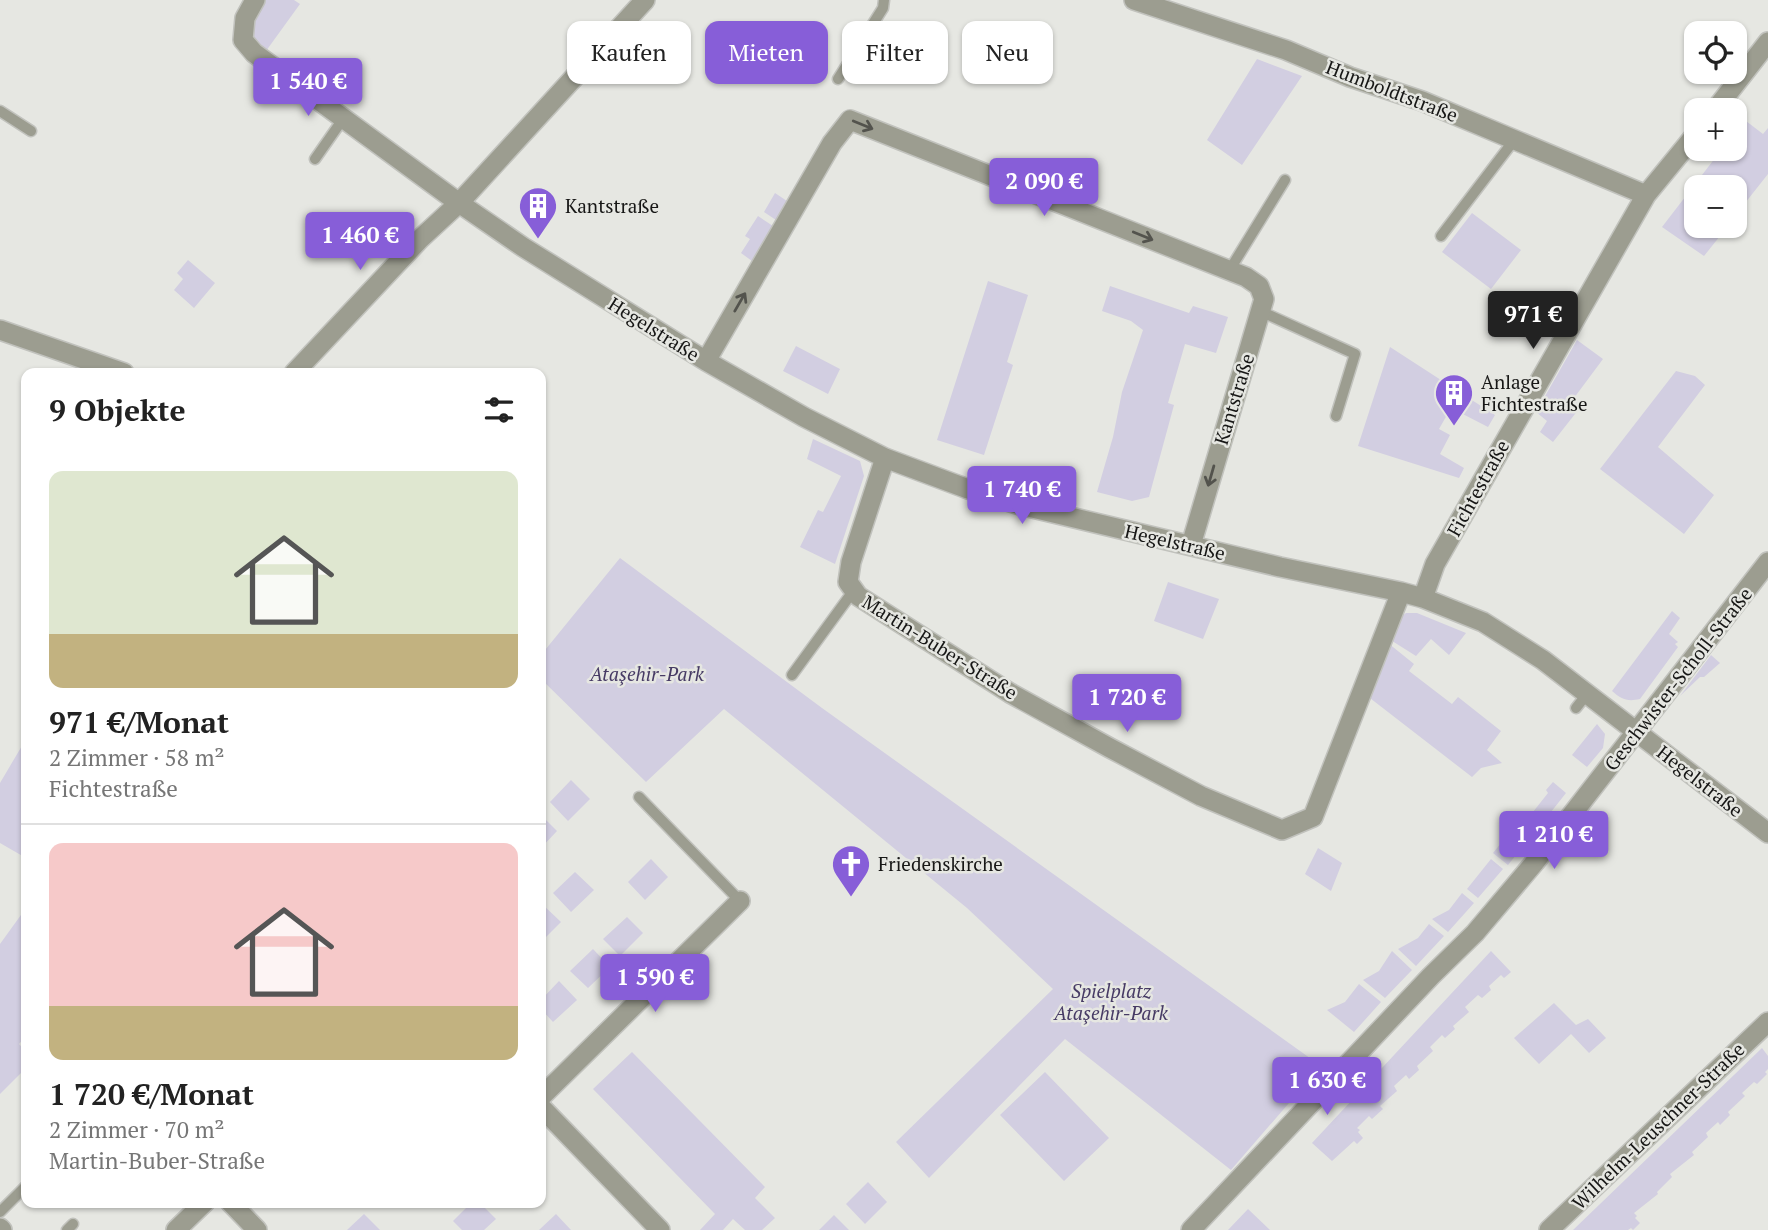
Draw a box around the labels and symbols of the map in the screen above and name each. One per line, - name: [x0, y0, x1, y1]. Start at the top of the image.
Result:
- street label: Humboldtstraße: [1323, 54, 1462, 127]
- pin: 1 540 €: [243, 58, 373, 118]
- one-way arrow: [852, 120, 874, 133]
- pin: 2 090 €: [979, 158, 1109, 218]
- building icon: Kantstraße: [517, 185, 559, 240]
- place label: Kantstraße: [565, 193, 659, 218]
- pin: 1 460 €: [295, 212, 425, 272]
- one-way arrow: [1132, 230, 1154, 243]
- street label: Hegelstraße: [604, 291, 704, 366]
- pin: 971 €: [1484, 292, 1582, 351]
- one-way arrow: [733, 293, 747, 313]
- street label: Kantstraße: [1208, 350, 1259, 447]
- place label: Anlage Fichtestraße: [1481, 369, 1588, 416]
- building icon: Anlage Fichtestraße: [1433, 372, 1475, 427]
- street label: Fichtestraße: [1441, 435, 1514, 540]
- one-way arrow: [1203, 465, 1216, 487]
- pin: 1 740 €: [957, 466, 1087, 526]
- street label: Hegelstraße: [1122, 518, 1228, 565]
- street label: Geschwister-Scholl-Straße: [1598, 582, 1757, 775]
- street label: Martin-Buber-Straße: [858, 589, 1023, 704]
- park label: Ataşehir-Park: [589, 661, 705, 686]
- pin: 1 720 €: [1062, 674, 1192, 734]
- street label: Hegelstraße: [1652, 739, 1748, 822]
- pin: 1 210 €: [1489, 812, 1619, 871]
- church icon: Friedenskirche: [830, 843, 872, 898]
- place label: Friedenskirche: [878, 851, 1003, 876]
- pin: 1 590 €: [590, 954, 720, 1014]
- park label: Spielplatz Ataşehir-Park: [1053, 978, 1169, 1025]
- street label: Wilhelm-Leuschner-Straße: [1566, 1037, 1749, 1215]
- pin: 1 630 €: [1262, 1058, 1392, 1117]

